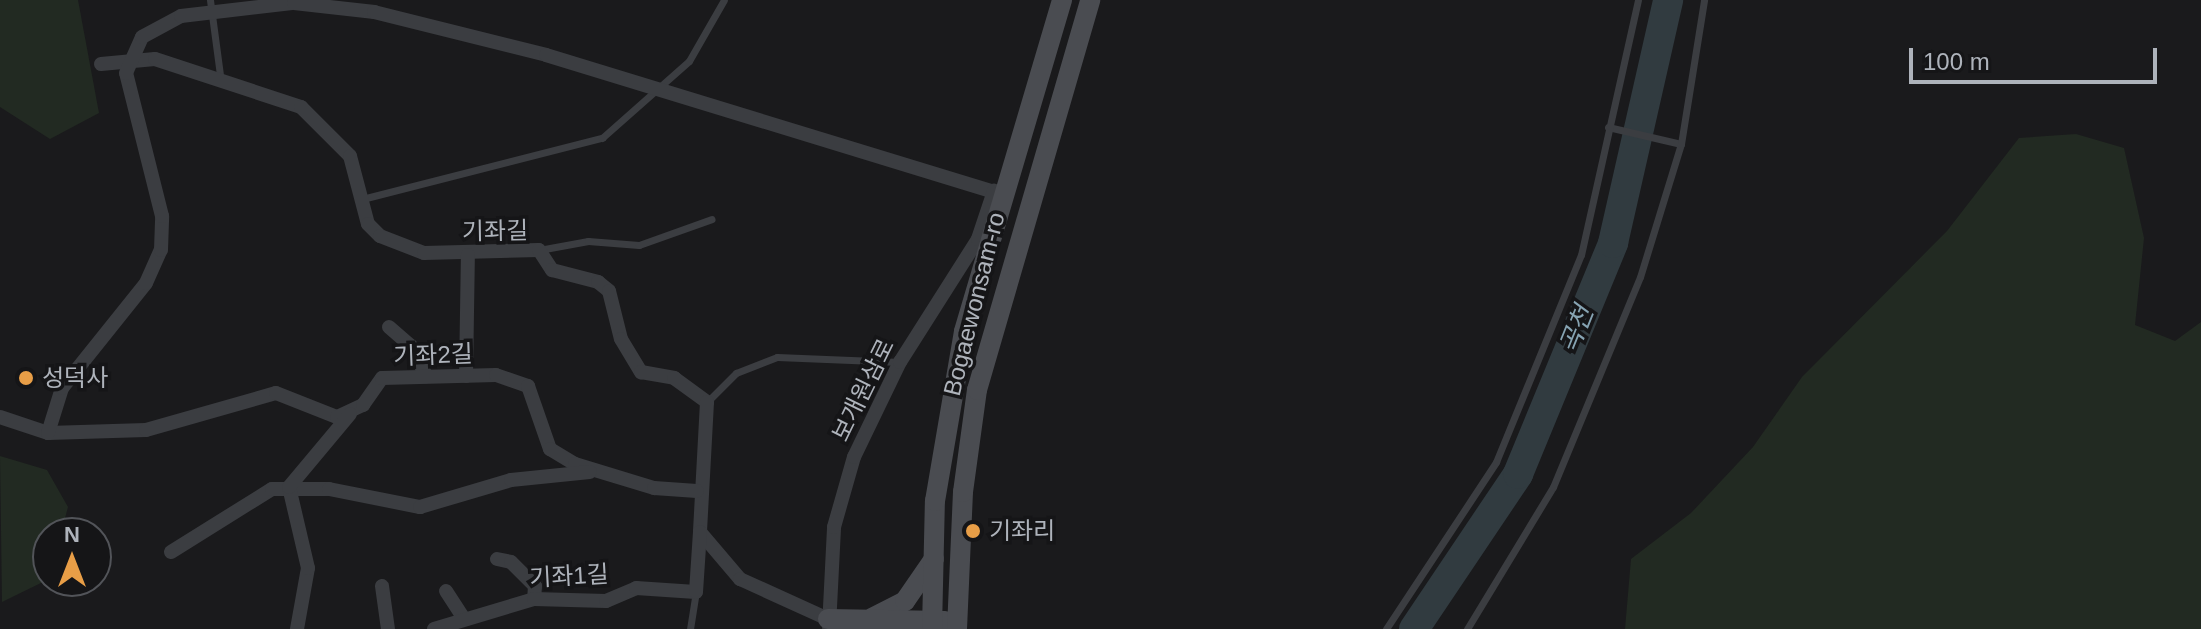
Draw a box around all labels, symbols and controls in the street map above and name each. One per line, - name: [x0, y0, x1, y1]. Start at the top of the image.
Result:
- scale bar: [1913, 32, 2161, 82]
- text: 100 m: [1923, 48, 1990, 75]
- street label: Bogaewonsam-ro: [937, 209, 1011, 399]
- street label: 기좌길: [462, 216, 528, 246]
- water label: 곡천: [1554, 302, 1600, 358]
- street label: 보개원삼로: [826, 334, 900, 446]
- street label: 기좌2길: [393, 339, 473, 371]
- place label: 성덕사: [42, 364, 108, 392]
- marker: 성덕사: [17, 369, 35, 387]
- north arrow: [32, 517, 112, 597]
- place label: 기좌리: [989, 517, 1055, 545]
- text: N: [64, 522, 80, 547]
- marker: 기좌리: [964, 522, 982, 540]
- street label: 기좌1길: [529, 560, 609, 592]

